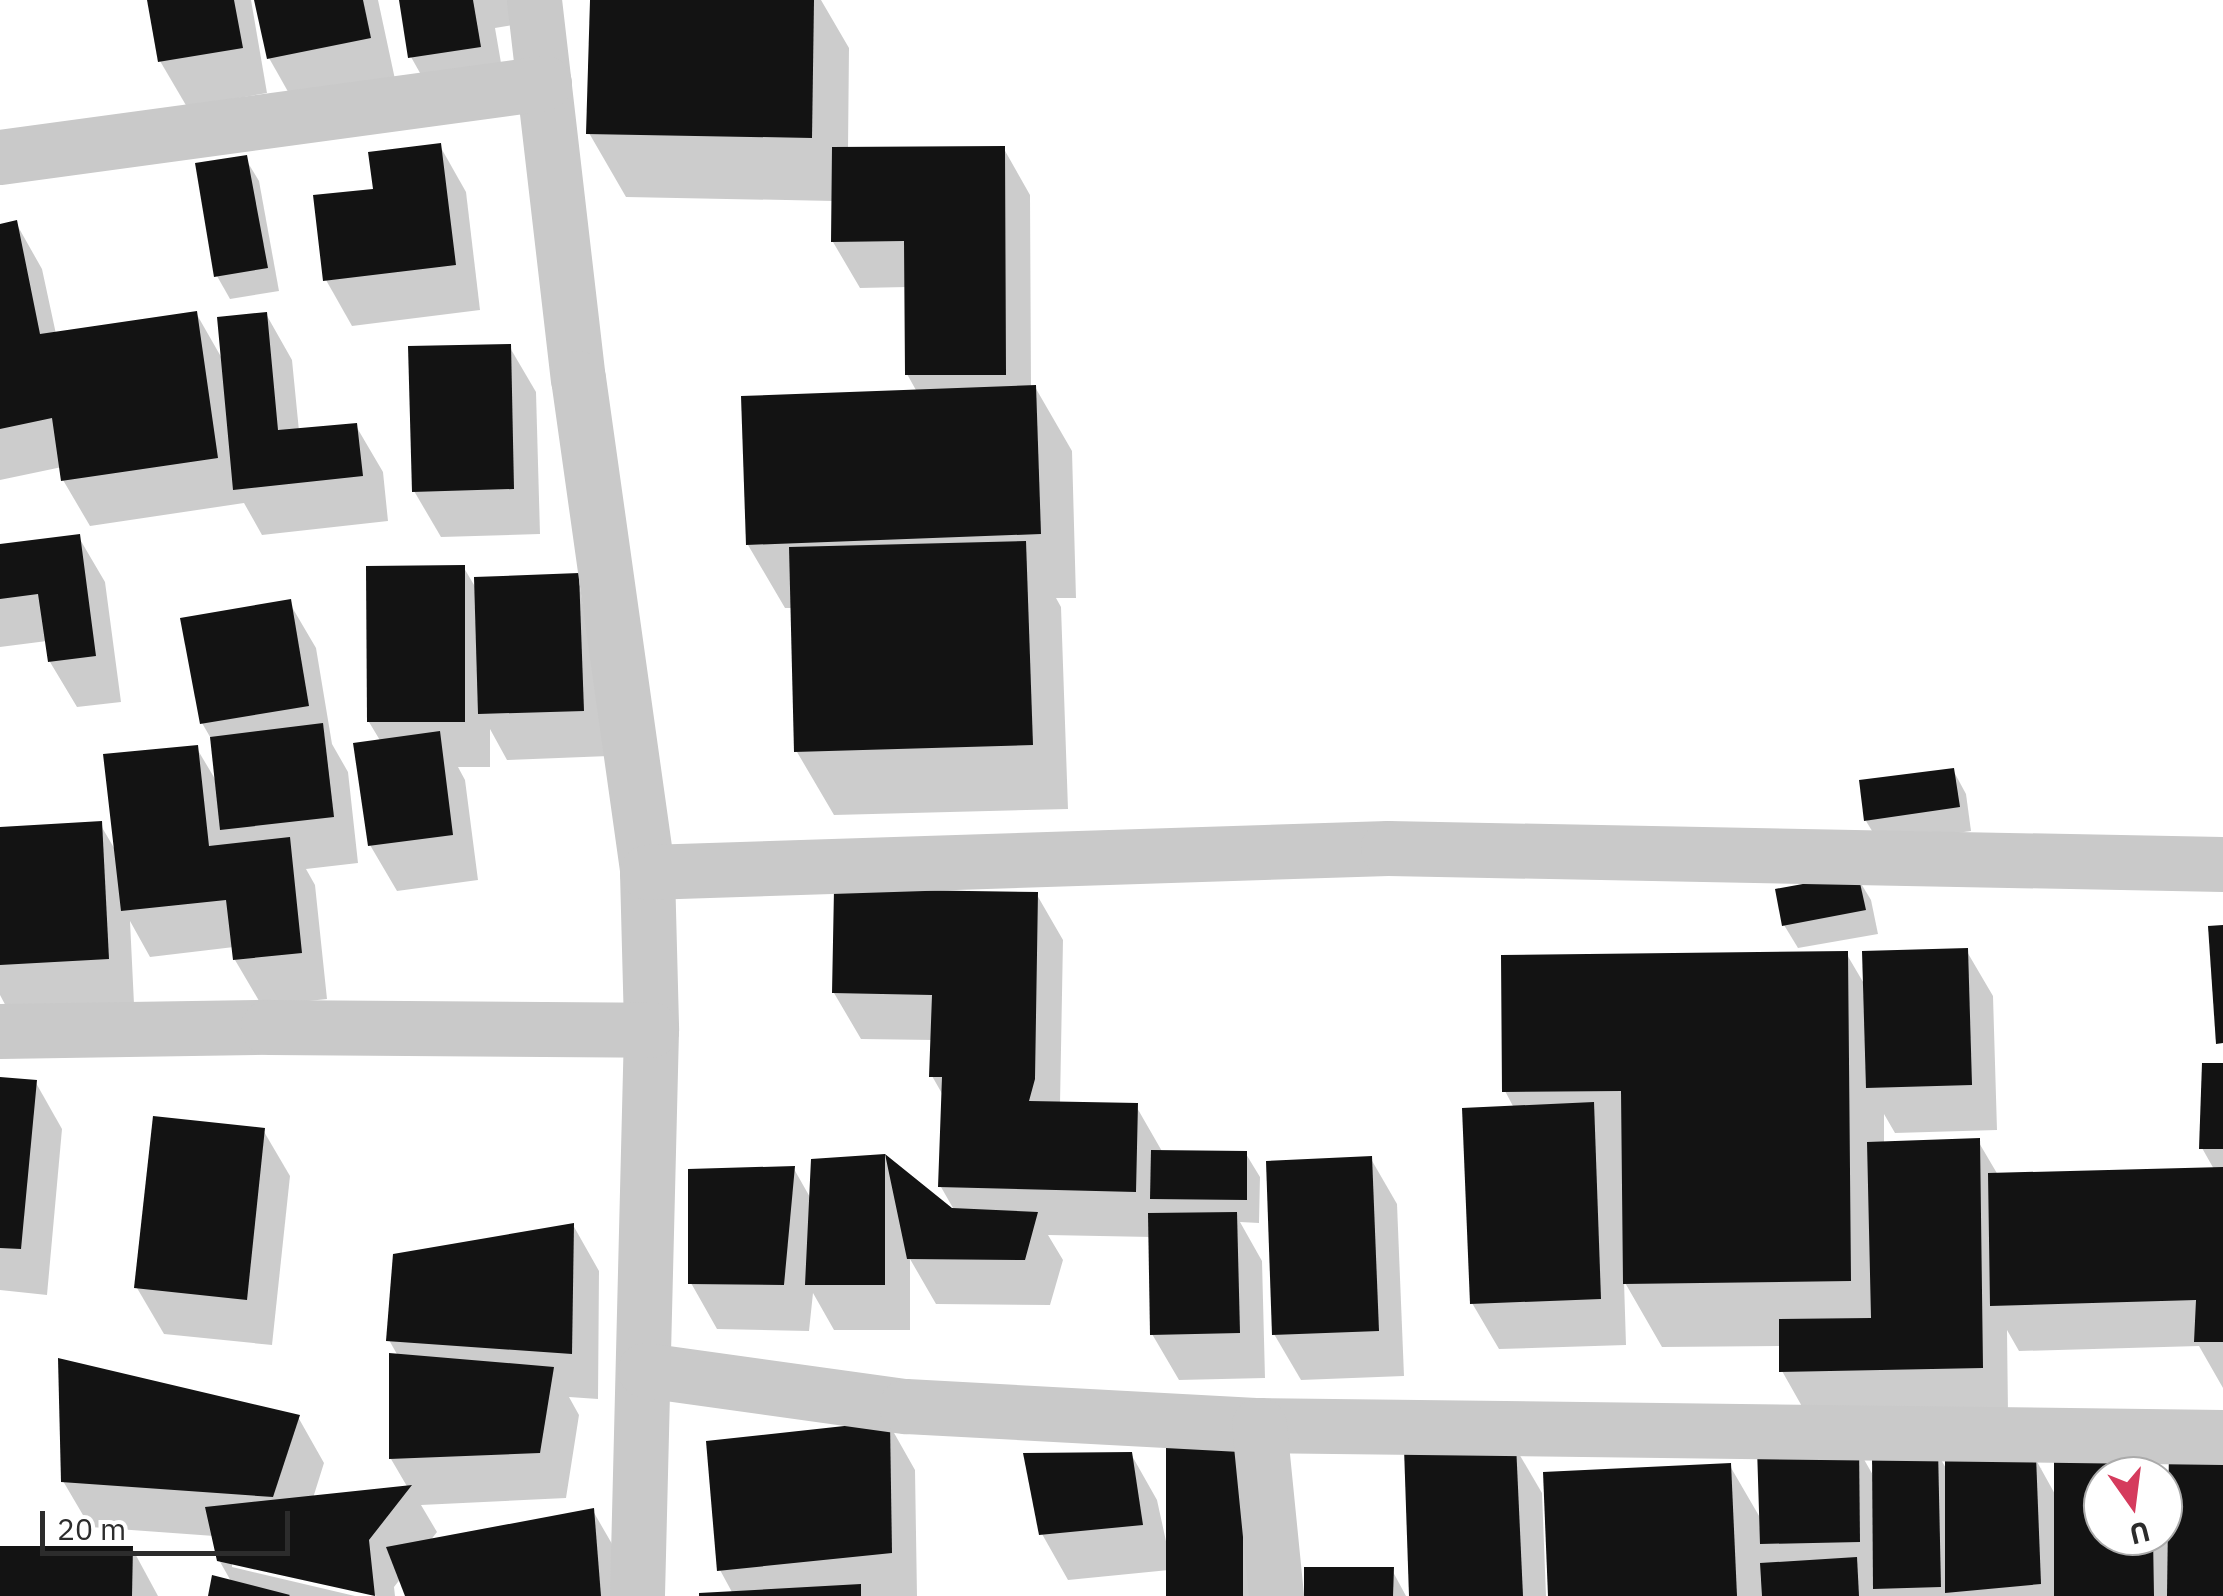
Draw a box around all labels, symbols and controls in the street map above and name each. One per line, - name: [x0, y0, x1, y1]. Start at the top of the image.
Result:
- north arrow: [2083, 1456, 2183, 1556]
- scale bar: [45, 1491, 295, 1553]
- text: 20 m: [57, 1509, 126, 1548]
- text: U: [2126, 1513, 2154, 1554]

